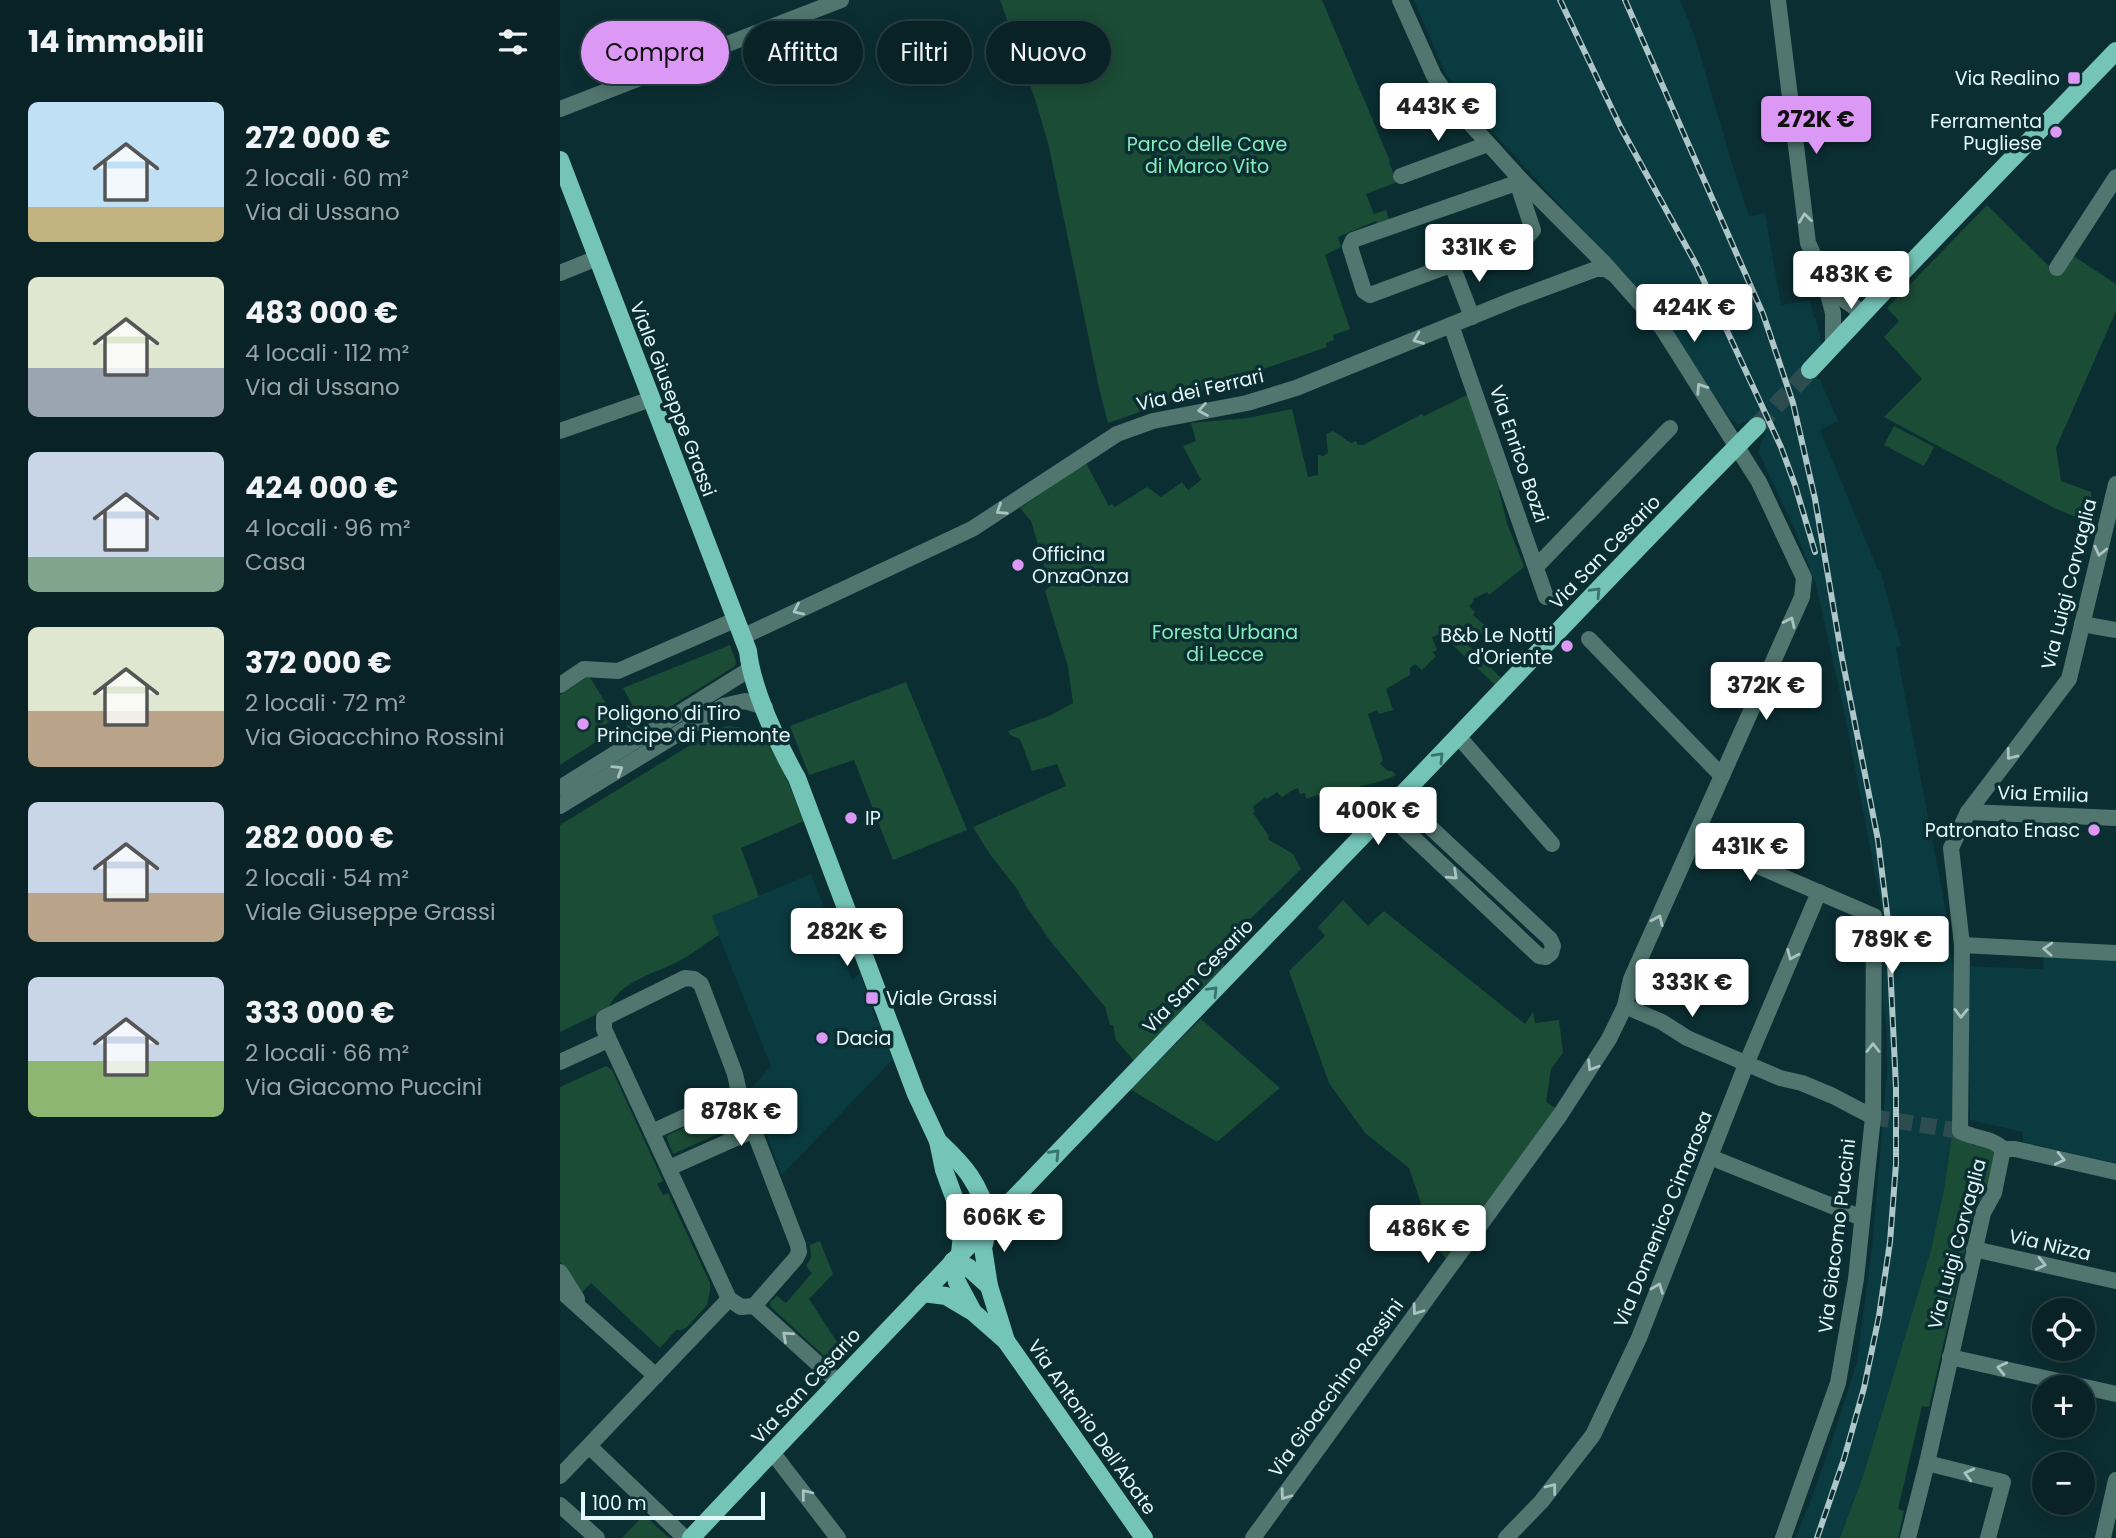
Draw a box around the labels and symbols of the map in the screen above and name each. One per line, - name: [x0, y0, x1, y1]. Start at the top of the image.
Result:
- place label: Via Realino: [1955, 65, 2060, 92]
- marker: Via Realino: [2066, 70, 2082, 86]
- pin: 443K €: [1381, 83, 1495, 143]
- pin: 272K €: [1759, 96, 1873, 156]
- place label: Ferramenta Pugliese: [1930, 108, 2042, 157]
- marker: Ferramenta Pugliese: [2048, 124, 2064, 140]
- park label: Parco delle Cave di Marco Vito: [1127, 131, 1287, 180]
- one-way arrow: [1797, 212, 1812, 224]
- pin: 331K €: [1422, 224, 1536, 284]
- pin: 483K €: [1794, 252, 1908, 311]
- pin: 424K €: [1637, 284, 1751, 344]
- street label: Viale Giuseppe Grassi: [623, 298, 723, 500]
- one-way arrow: [1413, 330, 1425, 344]
- street label: Via dei Ferrari: [1134, 362, 1266, 418]
- street label: Via Enrico Bozzi: [1483, 382, 1555, 526]
- one-way arrow: [1696, 383, 1709, 396]
- one-way arrow: [1197, 402, 1209, 417]
- street label: Via San Cesario: [1543, 489, 1667, 615]
- street label: Via Luigi Corvaglia: [2035, 496, 2103, 672]
- one-way arrow: [996, 501, 1009, 514]
- place label: Officina OnzaOnza: [1032, 541, 1129, 590]
- one-way arrow: [2094, 545, 2109, 557]
- marker: Officina OnzaOnza: [1010, 557, 1026, 573]
- one-way arrow: [1587, 587, 1600, 600]
- one-way arrow: [793, 602, 805, 616]
- one-way arrow: [1782, 617, 1796, 629]
- park label: Foresta Urbana di Lecce: [1152, 619, 1298, 668]
- place label: B&b Le Notti d'Oriente: [1440, 622, 1553, 671]
- marker: B&b Le Notti d'Oriente: [1559, 638, 1575, 654]
- pin: 372K €: [1709, 662, 1823, 722]
- place label: Poligono di Tiro Principe di Piemonte: [597, 700, 790, 749]
- marker: Poligono di Tiro Principe di Piemonte: [575, 716, 591, 732]
- one-way arrow: [2007, 747, 2020, 760]
- one-way arrow: [1430, 752, 1443, 765]
- one-way arrow: [611, 766, 624, 779]
- street label: Via Emilia: [1997, 779, 2089, 809]
- pin: 400K €: [1321, 788, 1435, 847]
- place label: IP: [865, 805, 881, 832]
- marker: IP: [843, 810, 859, 826]
- place label: Patronato Enasc: [1925, 817, 2080, 844]
- marker: Patronato Enasc: [2086, 822, 2102, 838]
- pin: 431K €: [1693, 824, 1807, 883]
- one-way arrow: [1445, 867, 1458, 880]
- pin: 282K €: [790, 908, 904, 968]
- street label: Via San Cesario: [1136, 913, 1260, 1039]
- one-way arrow: [1650, 914, 1664, 927]
- pin: 789K €: [1835, 916, 1949, 976]
- one-way arrow: [2042, 942, 2053, 957]
- one-way arrow: [1787, 948, 1801, 960]
- pin: 333K €: [1635, 960, 1749, 1019]
- place label: Viale Grassi: [886, 985, 997, 1012]
- one-way arrow: [1204, 986, 1217, 999]
- marker: Viale Grassi: [864, 990, 880, 1006]
- one-way arrow: [1953, 1008, 1969, 1018]
- place label: Dacia: [836, 1025, 891, 1052]
- marker: Dacia: [814, 1030, 830, 1046]
- one-way arrow: [1865, 1043, 1881, 1053]
- one-way arrow: [1588, 1058, 1601, 1071]
- pin: 878K €: [684, 1088, 798, 1148]
- street label: Via Domenico Cimarosa: [1607, 1107, 1719, 1331]
- street label: Via Giacomo Puccini: [1812, 1137, 1862, 1335]
- one-way arrow: [1046, 1150, 1059, 1163]
- one-way arrow: [2054, 1151, 2066, 1165]
- street label: Via Luigi Corvaglia: [1921, 1156, 1993, 1332]
- pin: 606K €: [947, 1194, 1061, 1254]
- pin: 486K €: [1371, 1206, 1485, 1265]
- street label: Via Nizza: [2006, 1222, 2094, 1268]
- one-way arrow: [2035, 1256, 2047, 1270]
- one-way arrow: [1650, 1283, 1664, 1295]
- street label: Via Gioacchino Rossini: [1262, 1293, 1410, 1483]
- one-way arrow: [1413, 1303, 1426, 1315]
- street label: Via San Cesario: [745, 1322, 867, 1450]
- one-way arrow: [782, 1332, 795, 1344]
- street label: Via Antonio Dell'Abate: [1021, 1334, 1163, 1520]
- one-way arrow: [1996, 1362, 2008, 1377]
- one-way arrow: [1963, 1468, 1975, 1482]
- one-way arrow: [1543, 1483, 1556, 1495]
- one-way arrow: [1281, 1487, 1293, 1500]
- scale bar: [581, 1489, 765, 1521]
- one-way arrow: [801, 1490, 814, 1502]

